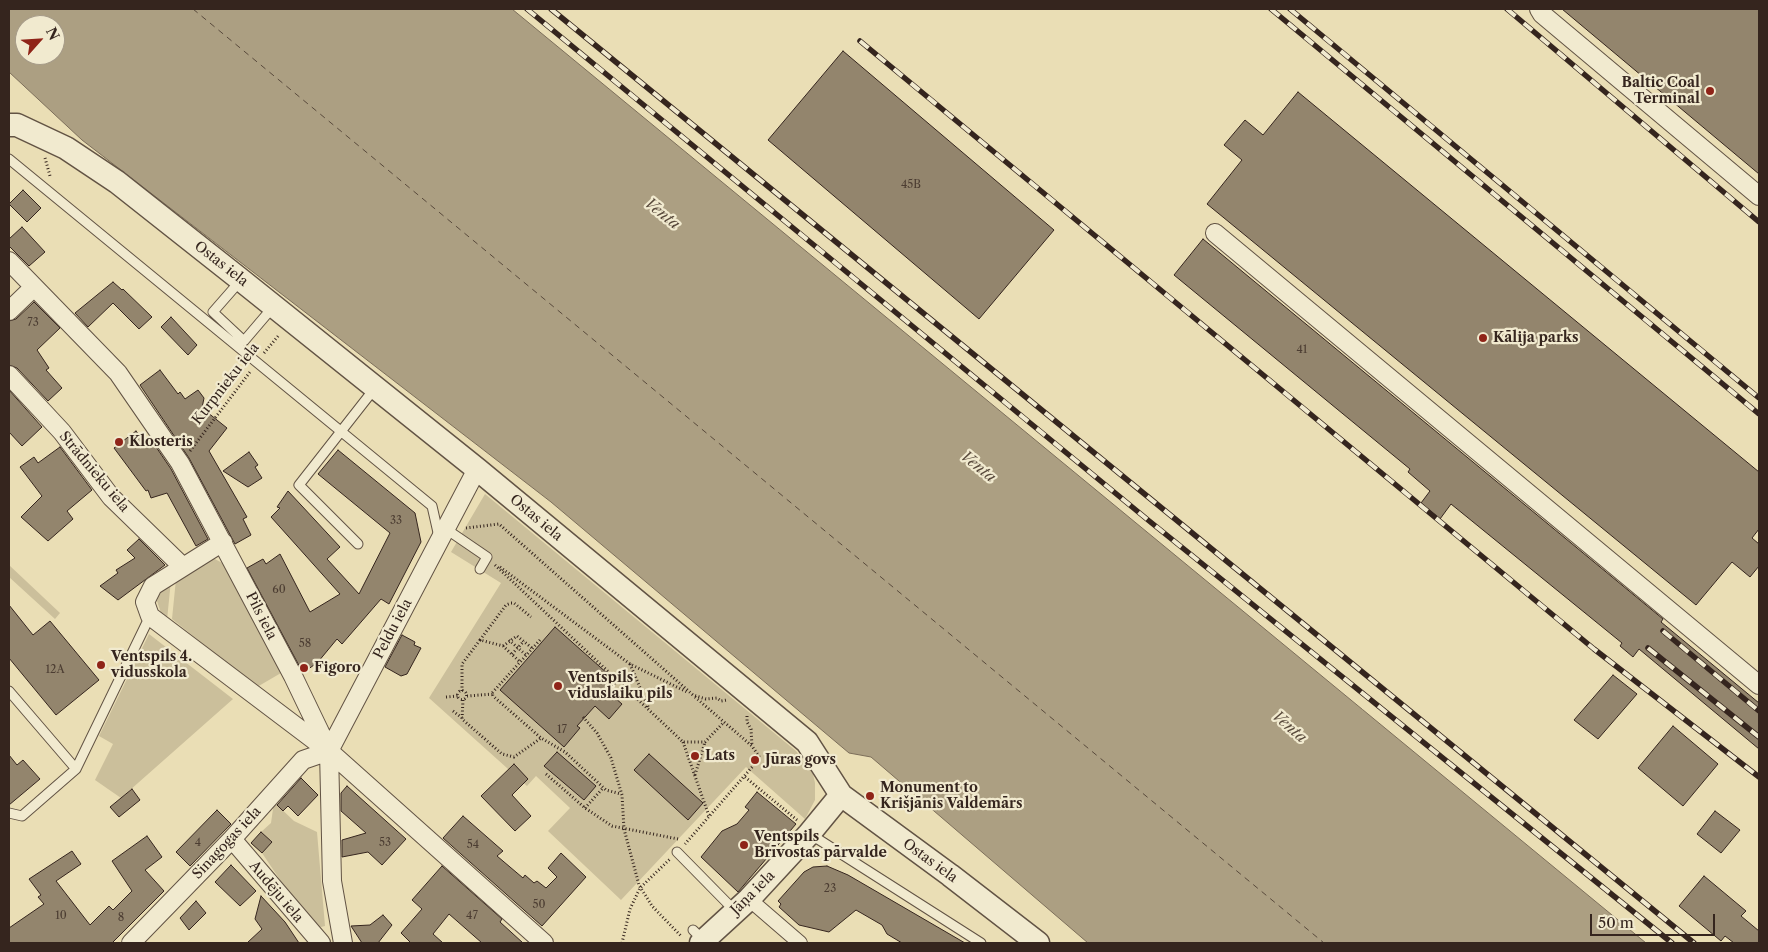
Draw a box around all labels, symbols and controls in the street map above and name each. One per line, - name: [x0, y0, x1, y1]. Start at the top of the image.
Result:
- north arrow: [15, 15, 65, 65]
- text: N: [42, 24, 63, 43]
- place label: Baltic Coal Terminal: [1622, 75, 1700, 108]
- marker: Baltic Coal Terminal: [1704, 85, 1716, 97]
- house number: 45B: [901, 178, 921, 192]
- water label: Venta: [641, 195, 683, 233]
- street label: Ostas iela: [191, 238, 251, 290]
- house number: 73: [27, 316, 39, 330]
- place label: Kālija parks: [1493, 330, 1578, 346]
- marker: Kālija parks: [1477, 332, 1489, 344]
- street label: Kurpnieku iela: [189, 340, 263, 428]
- house number: 41: [1297, 343, 1307, 357]
- street label: Strādnieku iela: [55, 428, 133, 516]
- place label: Klosteris: [129, 434, 193, 450]
- marker: Klosteris: [113, 436, 125, 448]
- water label: Venta: [957, 448, 999, 486]
- street label: Ostas iela: [506, 491, 566, 545]
- house number: 33: [390, 514, 402, 528]
- house number: 60: [272, 583, 286, 597]
- street label: Pils iela: [242, 589, 280, 643]
- street label: Peldu iela: [370, 596, 416, 662]
- house number: 58: [299, 637, 311, 651]
- place label: Ventspils 4. vidusskola: [111, 649, 192, 682]
- marker: Ventspils 4. vidusskola: [95, 659, 107, 671]
- place label: Figoro: [314, 660, 361, 676]
- marker: Figoro: [298, 662, 310, 674]
- house number: 12A: [45, 663, 65, 677]
- place label: Ventspils viduslaiku pils: [568, 670, 672, 702]
- marker: Ventspils viduslaiku pils: [552, 680, 564, 692]
- water label: Venta: [1268, 707, 1310, 747]
- house number: 17: [557, 723, 567, 737]
- place label: Lats: [705, 748, 735, 764]
- marker: Lats: [689, 750, 701, 762]
- place label: Jūras govs: [765, 752, 836, 768]
- marker: Jūras govs: [749, 754, 761, 766]
- place label: Monument to Krišjānis Valdemārs: [880, 780, 1022, 812]
- marker: Monument to Krišjānis Valdemārs: [864, 790, 876, 802]
- street label: Sinagogas iela: [189, 803, 265, 883]
- place label: Ventspils Brīvostas pārvalde: [754, 829, 887, 862]
- house number: 4: [195, 836, 201, 850]
- house number: 53: [379, 836, 391, 850]
- street label: Ostas iela: [899, 836, 961, 886]
- house number: 54: [467, 838, 479, 852]
- marker: Ventspils Brīvostas pārvalde: [738, 839, 750, 851]
- street label: Audēju iela: [245, 858, 307, 926]
- street label: Jāņa iela: [727, 867, 779, 919]
- house number: 23: [824, 882, 836, 896]
- house number: 50: [533, 898, 545, 912]
- scale bar: [1593, 904, 1718, 936]
- house number: 10: [55, 909, 67, 923]
- house number: 47: [466, 909, 478, 923]
- house number: 8: [118, 911, 124, 925]
- text: 50 m: [1598, 913, 1634, 932]

